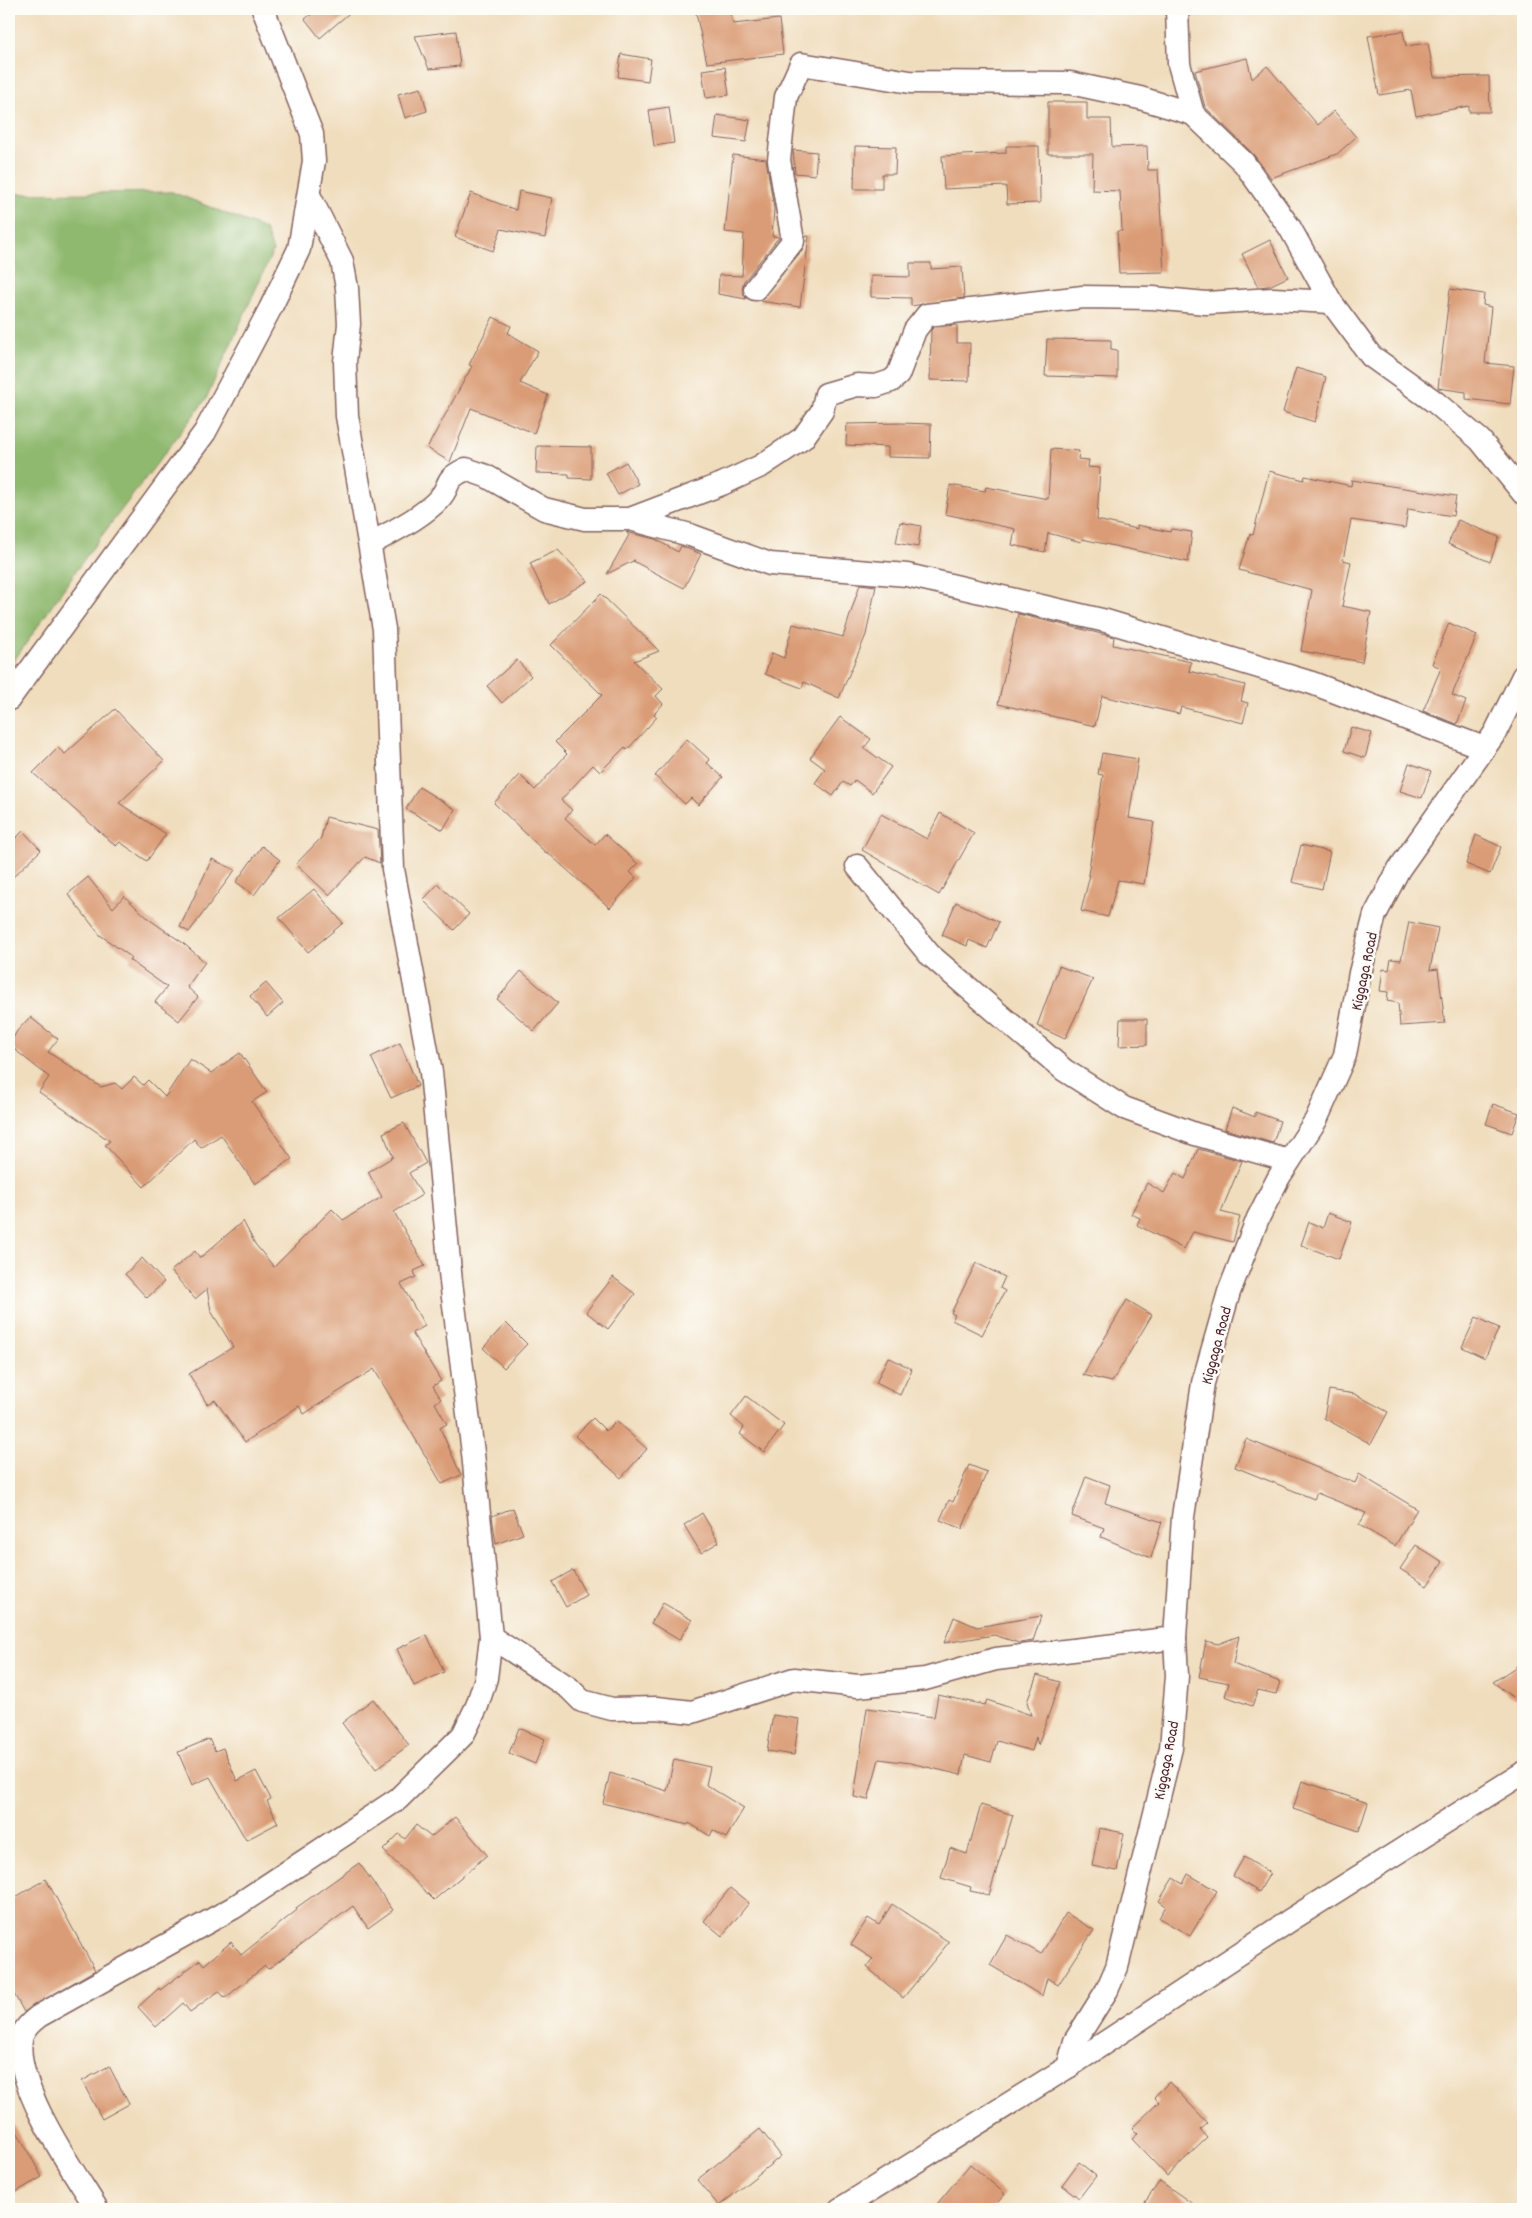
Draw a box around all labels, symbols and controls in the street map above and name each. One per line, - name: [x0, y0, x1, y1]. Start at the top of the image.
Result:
- street label: Kiggaga Road: [1346, 930, 1385, 1013]
- street label: Kiggaga Road: [1196, 1304, 1239, 1387]
- street label: Kiggaga Road: [1149, 1719, 1186, 1802]

